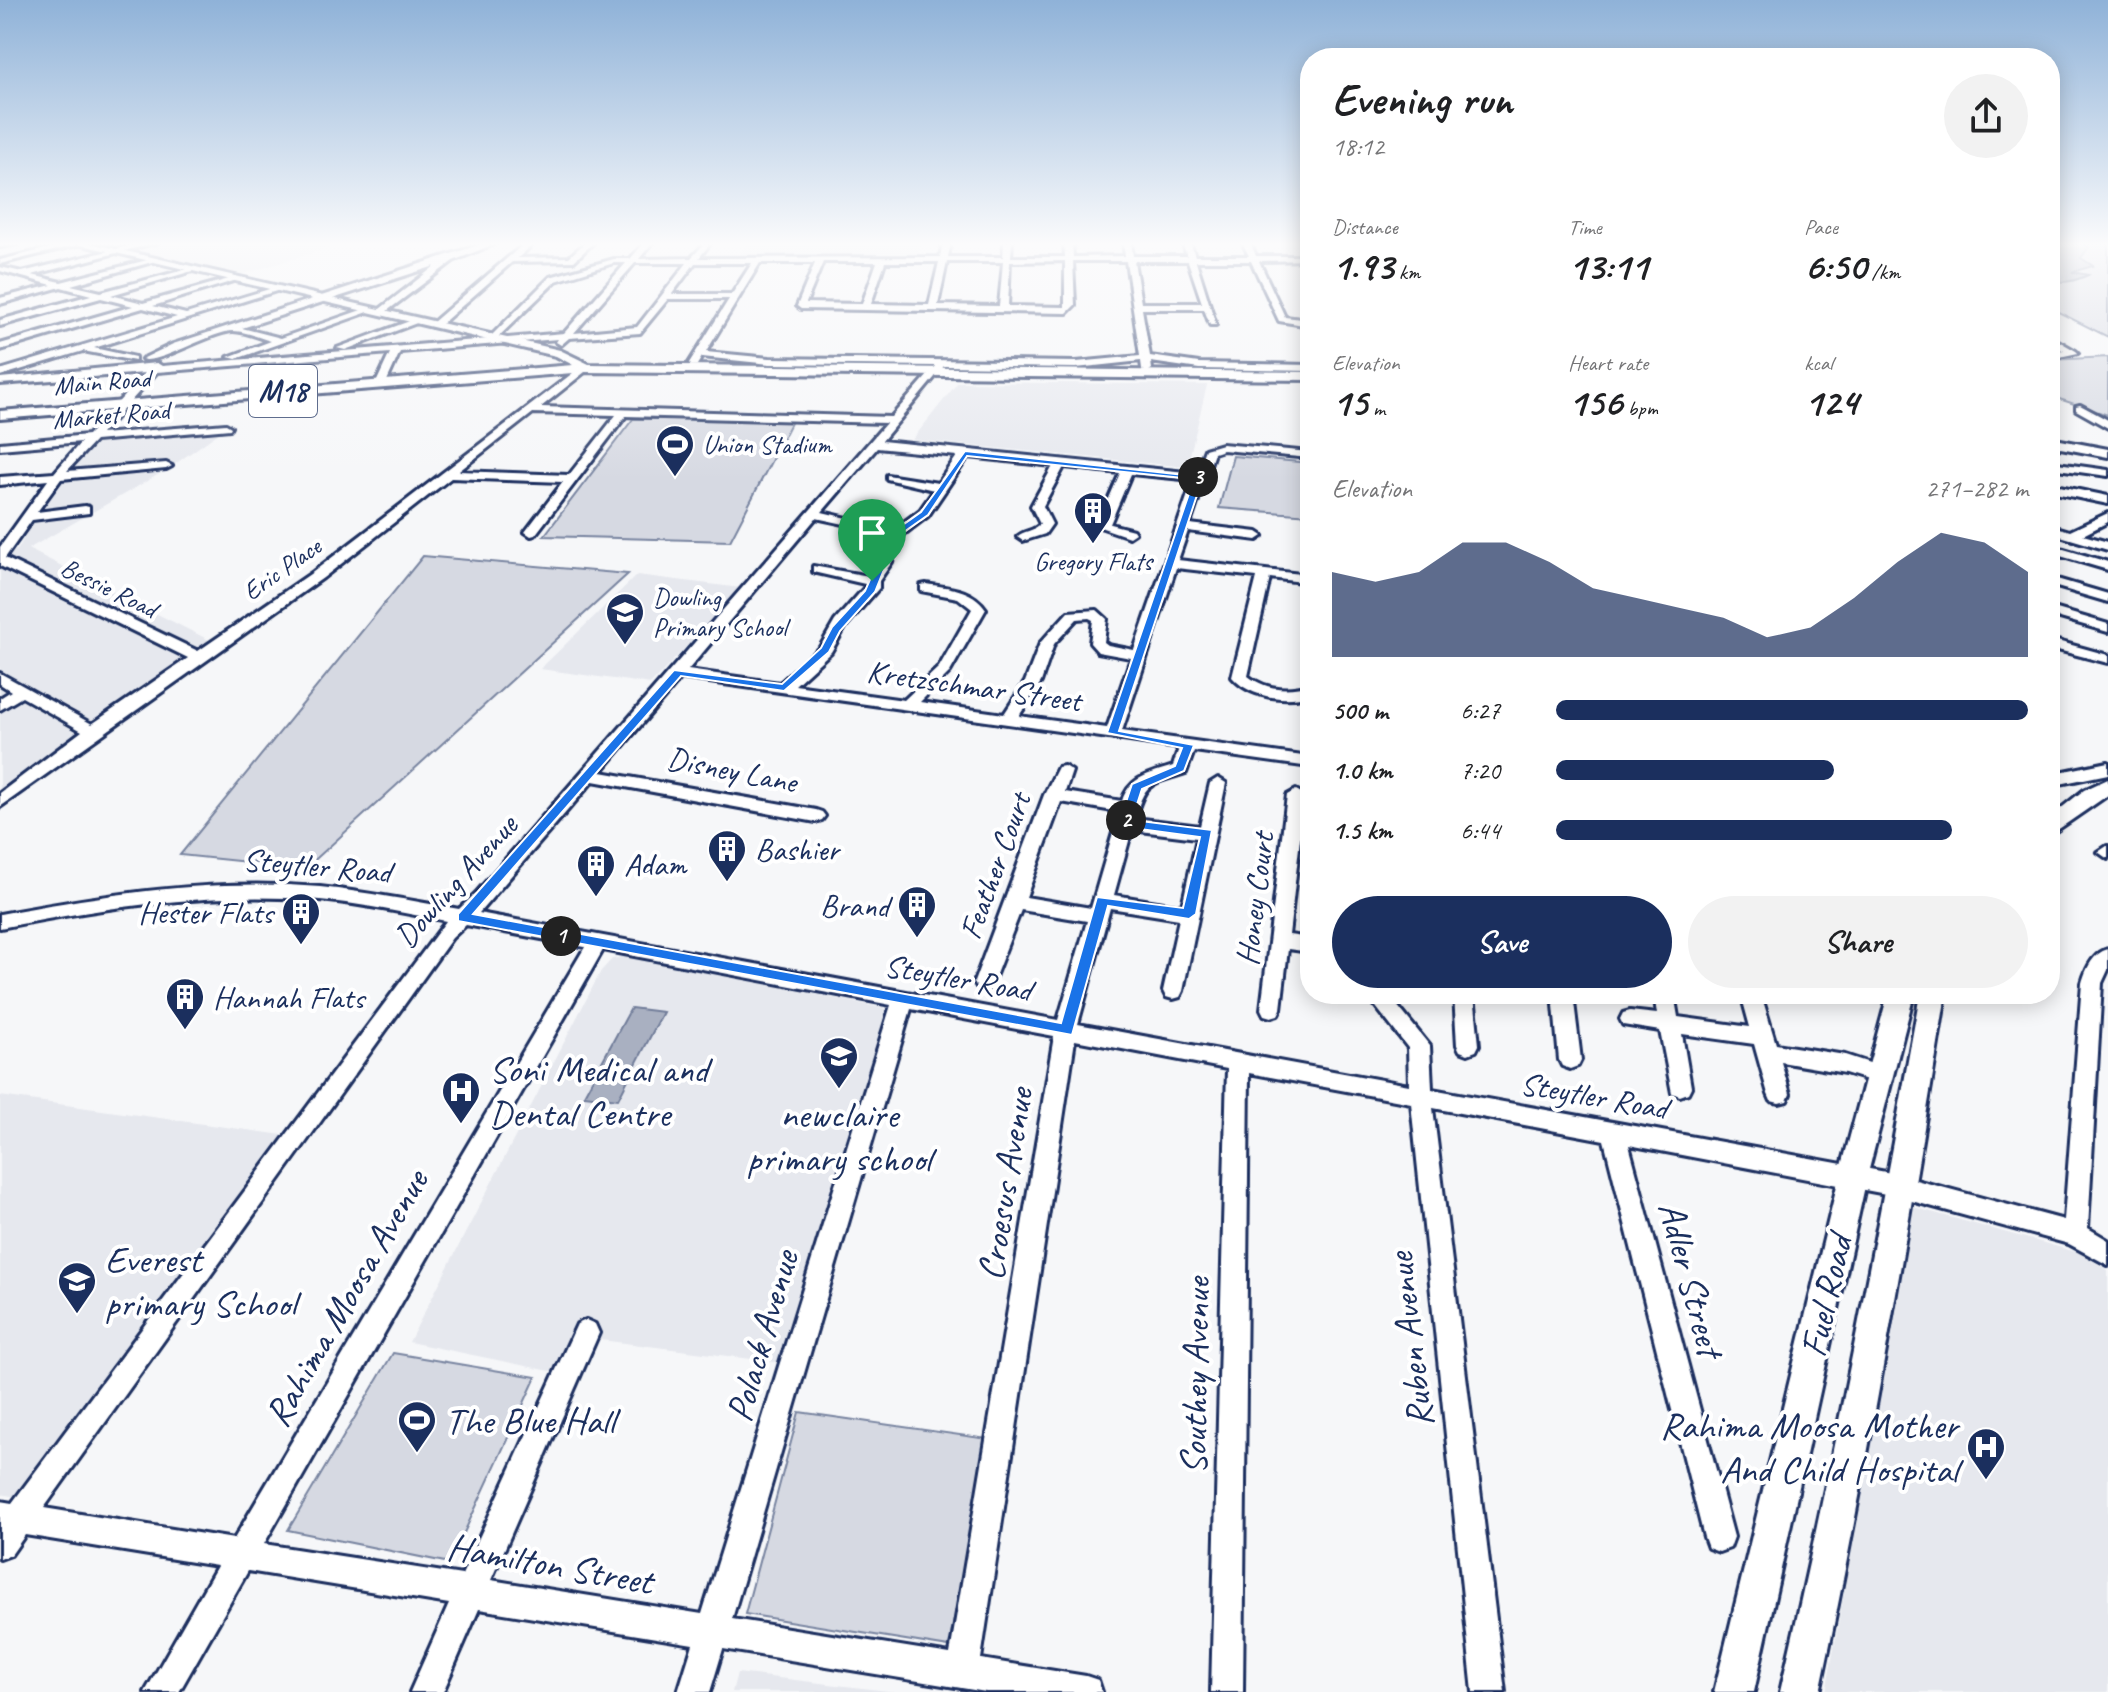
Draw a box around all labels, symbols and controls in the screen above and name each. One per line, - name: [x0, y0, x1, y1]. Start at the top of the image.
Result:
- text: Evening run: [1332, 72, 1512, 127]
- button: share: [1944, 74, 2028, 158]
- text: 18:12: [1332, 130, 1384, 163]
- text: Distance: [1332, 213, 1398, 241]
- text: Time: [1568, 213, 1602, 241]
- text: Pace: [1804, 213, 1838, 241]
- text: 1.93: [1332, 241, 1393, 291]
- text: 13:11: [1568, 241, 1648, 291]
- text: 6:50: [1804, 241, 1866, 291]
- text: km: [1393, 258, 1420, 286]
- text: /km: [1866, 258, 1900, 286]
- text: Elevation: [1332, 349, 1400, 377]
- text: Heart rate: [1568, 349, 1648, 377]
- text: kcal: [1804, 349, 1833, 377]
- street label: Main Road: [52, 361, 155, 403]
- road number: M18: [249, 365, 317, 417]
- text: 15: [1332, 377, 1367, 427]
- text: 156: [1568, 377, 1622, 427]
- text: 124: [1804, 377, 1858, 427]
- street label: Market Road: [51, 393, 174, 437]
- text: m: [1367, 394, 1385, 422]
- text: bpm: [1622, 394, 1658, 422]
- sports icon: Union Stadium: [654, 423, 696, 478]
- place label: Union Stadium: [703, 428, 834, 461]
- pin: 3: [1178, 457, 1218, 497]
- text: 3: [1193, 463, 1203, 491]
- text: Elevation: [1332, 472, 1412, 505]
- text: 271–282 m: [1925, 472, 2028, 505]
- building icon: Gregory Flats: [1072, 490, 1114, 545]
- pin: [838, 499, 906, 581]
- icon: arrive: [850, 511, 894, 555]
- street label: Eric Place: [236, 529, 329, 608]
- place label: Gregory Flats: [1034, 545, 1154, 578]
- street label: Bessie Road: [56, 551, 166, 627]
- place label: Dowling Primary School: [653, 581, 791, 644]
- school or university icon: Dowling Primary School: [604, 591, 646, 646]
- street label: Kretzschmar Street: [864, 651, 1087, 722]
- text: 500 m: [1332, 694, 1388, 727]
- text: 6:27: [1460, 694, 1500, 727]
- street label: Disney Lane: [664, 737, 803, 803]
- text: 1.0 km: [1332, 754, 1392, 787]
- text: 7:20: [1460, 754, 1500, 787]
- street label: Feather Court: [950, 784, 1041, 945]
- pin: 2: [1106, 800, 1146, 840]
- street label: Dowling Avenue: [386, 804, 528, 956]
- text: 2: [1121, 806, 1131, 834]
- text: 1.5 km: [1332, 814, 1392, 847]
- text: 6:44: [1460, 814, 1500, 847]
- street label: Honey Court: [1227, 827, 1284, 968]
- building icon: Bashier: [706, 828, 748, 883]
- place label: Bashier: [755, 829, 841, 870]
- street label: Steytler Road: [241, 839, 397, 893]
- building icon: Adam: [575, 843, 617, 898]
- place label: Adam: [624, 844, 689, 885]
- building icon: Brand: [896, 884, 938, 939]
- place label: Brand: [820, 885, 893, 926]
- building icon: Hester Flats: [280, 891, 322, 946]
- place label: Hester Flats: [138, 892, 276, 933]
- button: Save: [1332, 896, 1672, 988]
- button: Share: [1688, 896, 2028, 988]
- pin: 1: [541, 916, 581, 956]
- text: 1: [556, 922, 566, 950]
- street label: Steytler Road: [881, 945, 1039, 1012]
- building icon: Hannah Flats: [164, 976, 206, 1031]
- place label: Hannah Flats: [213, 977, 367, 1018]
- school or university icon: newclaire primary school: [818, 1035, 860, 1090]
- place label: Soni Medical and Dental Centre: [489, 1046, 713, 1137]
- street label: Steytler Road: [1517, 1063, 1675, 1130]
- hospital icon: Soni Medical and Dental Centre: [440, 1070, 482, 1125]
- street label: Croesus Avenue: [967, 1082, 1044, 1283]
- place label: newclaire primary school: [747, 1091, 938, 1182]
- street label: Rahima Moosa Avenue: [253, 1159, 440, 1435]
- street label: Adler Street: [1648, 1196, 1736, 1367]
- street label: Fuel Road: [1789, 1225, 1864, 1361]
- place label: Everest primary School: [105, 1236, 303, 1327]
- street label: Polack Avenue: [715, 1243, 809, 1427]
- street label: Ruben Avenue: [1376, 1248, 1444, 1430]
- school or university icon: Everest primary School: [56, 1260, 98, 1315]
- street label: Southey Avenue: [1170, 1274, 1220, 1475]
- place label: The Blue Hall: [445, 1397, 621, 1444]
- sports icon: The Blue Hall: [396, 1399, 438, 1454]
- place label: Rahima Moosa Mother And Child Hospital: [1660, 1402, 1965, 1493]
- hospital icon: Rahima Moosa Mother And Child Hospital: [1965, 1426, 2007, 1481]
- street label: Hamilton Street: [444, 1523, 659, 1606]

